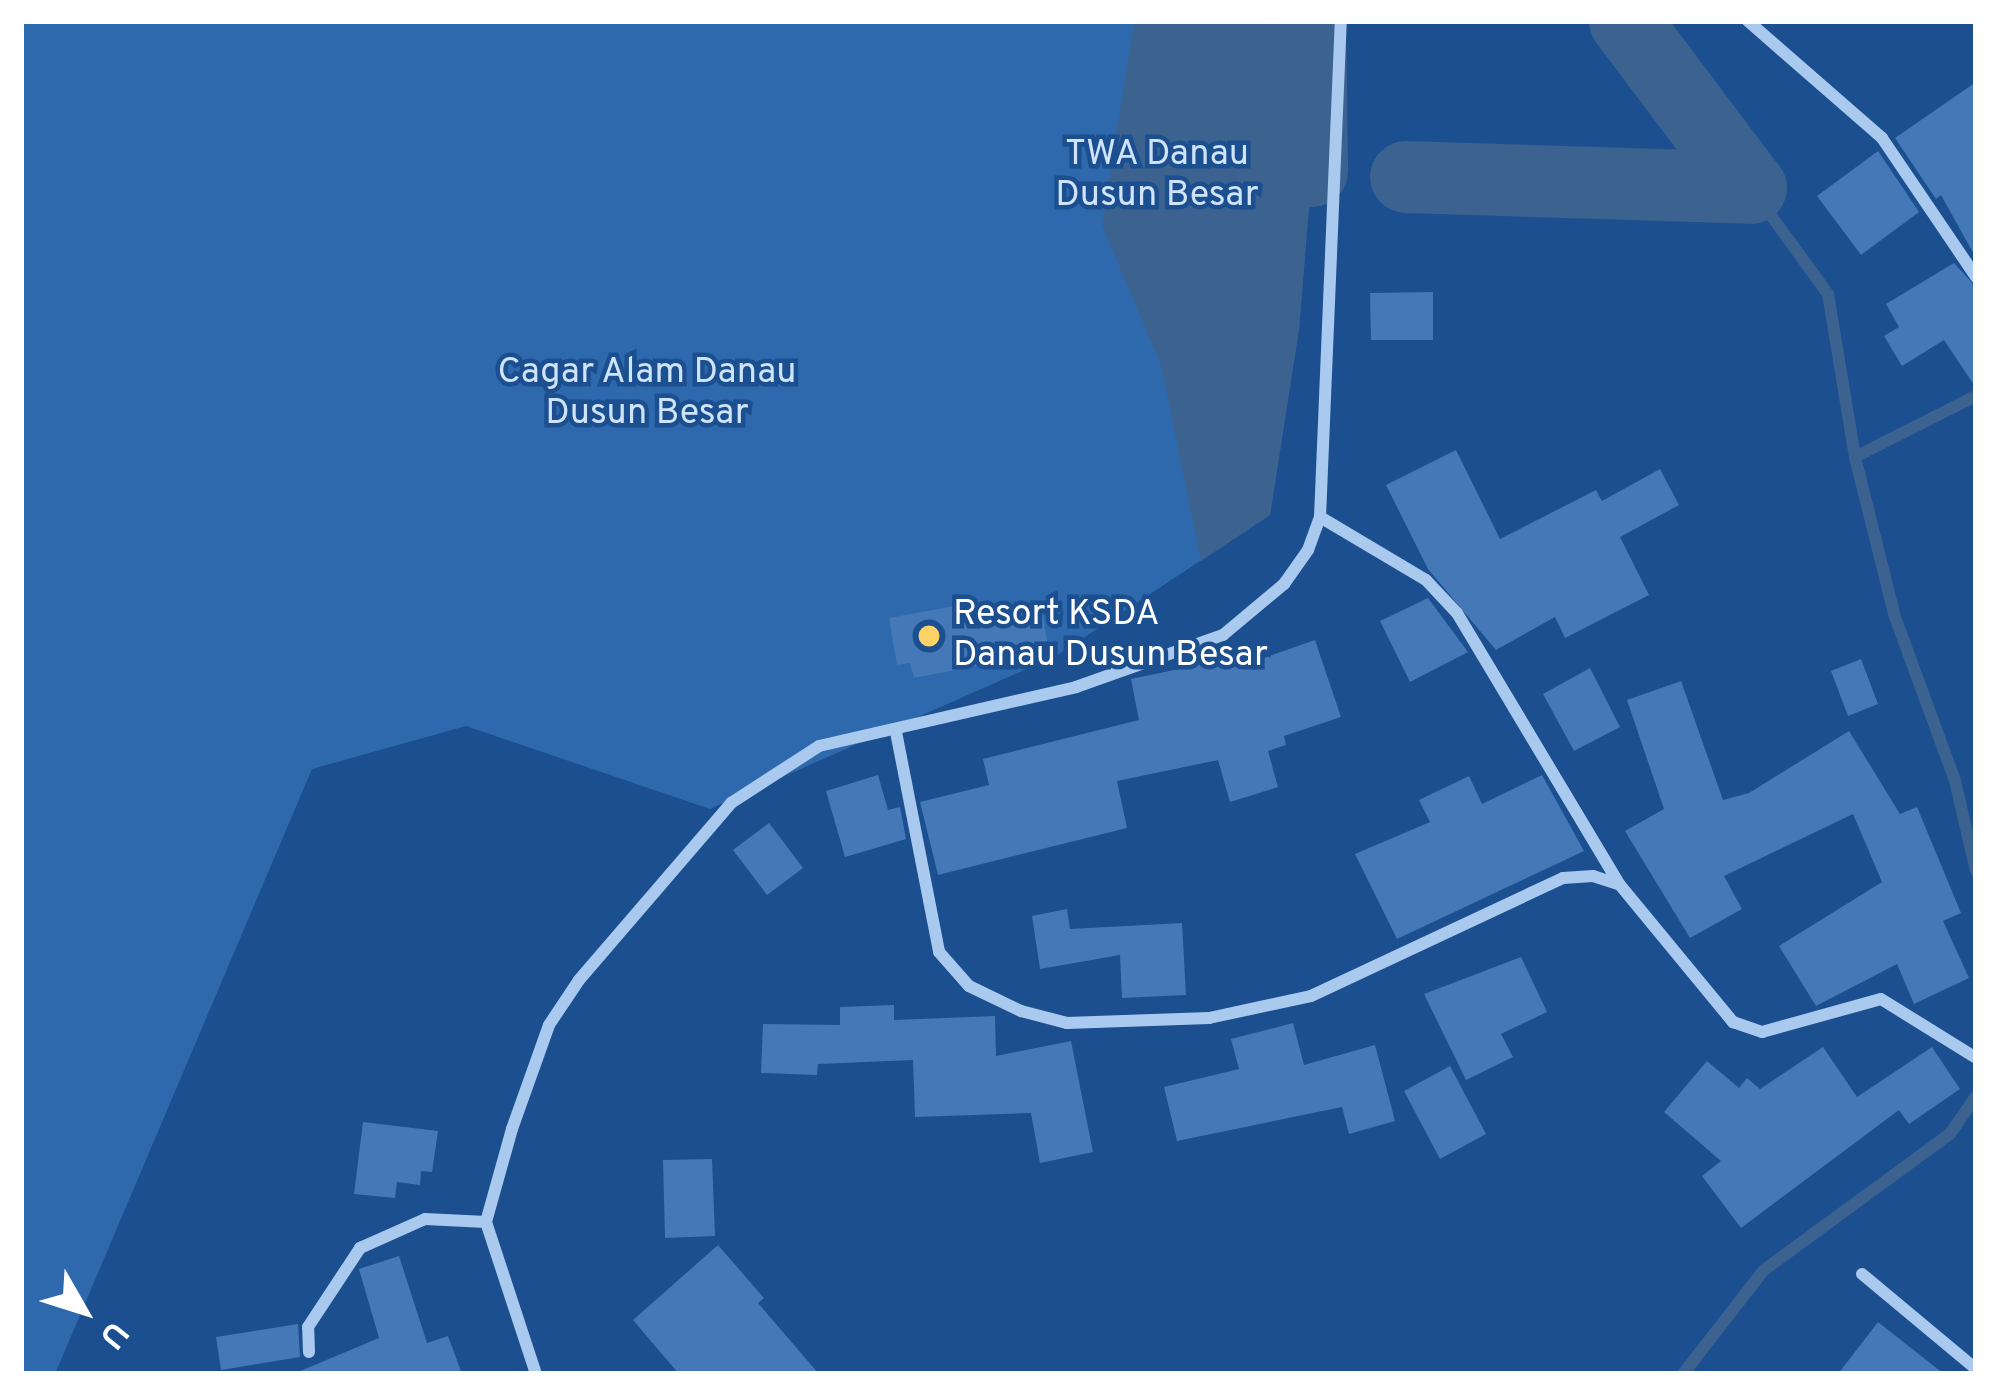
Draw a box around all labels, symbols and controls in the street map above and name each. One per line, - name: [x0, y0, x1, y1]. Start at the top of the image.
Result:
- park label: TWA Danau Dusun Besar: [1055, 133, 1259, 218]
- park label: Cagar Alam Danau Dusun Besar: [497, 351, 797, 436]
- place label: Resort KSDA Danau Dusun Besar: [953, 593, 1268, 678]
- marker: Resort KSDA Danau Dusun Besar: [916, 623, 942, 649]
- north arrow: [24, 1251, 144, 1371]
- text: U: [88, 1311, 136, 1356]

